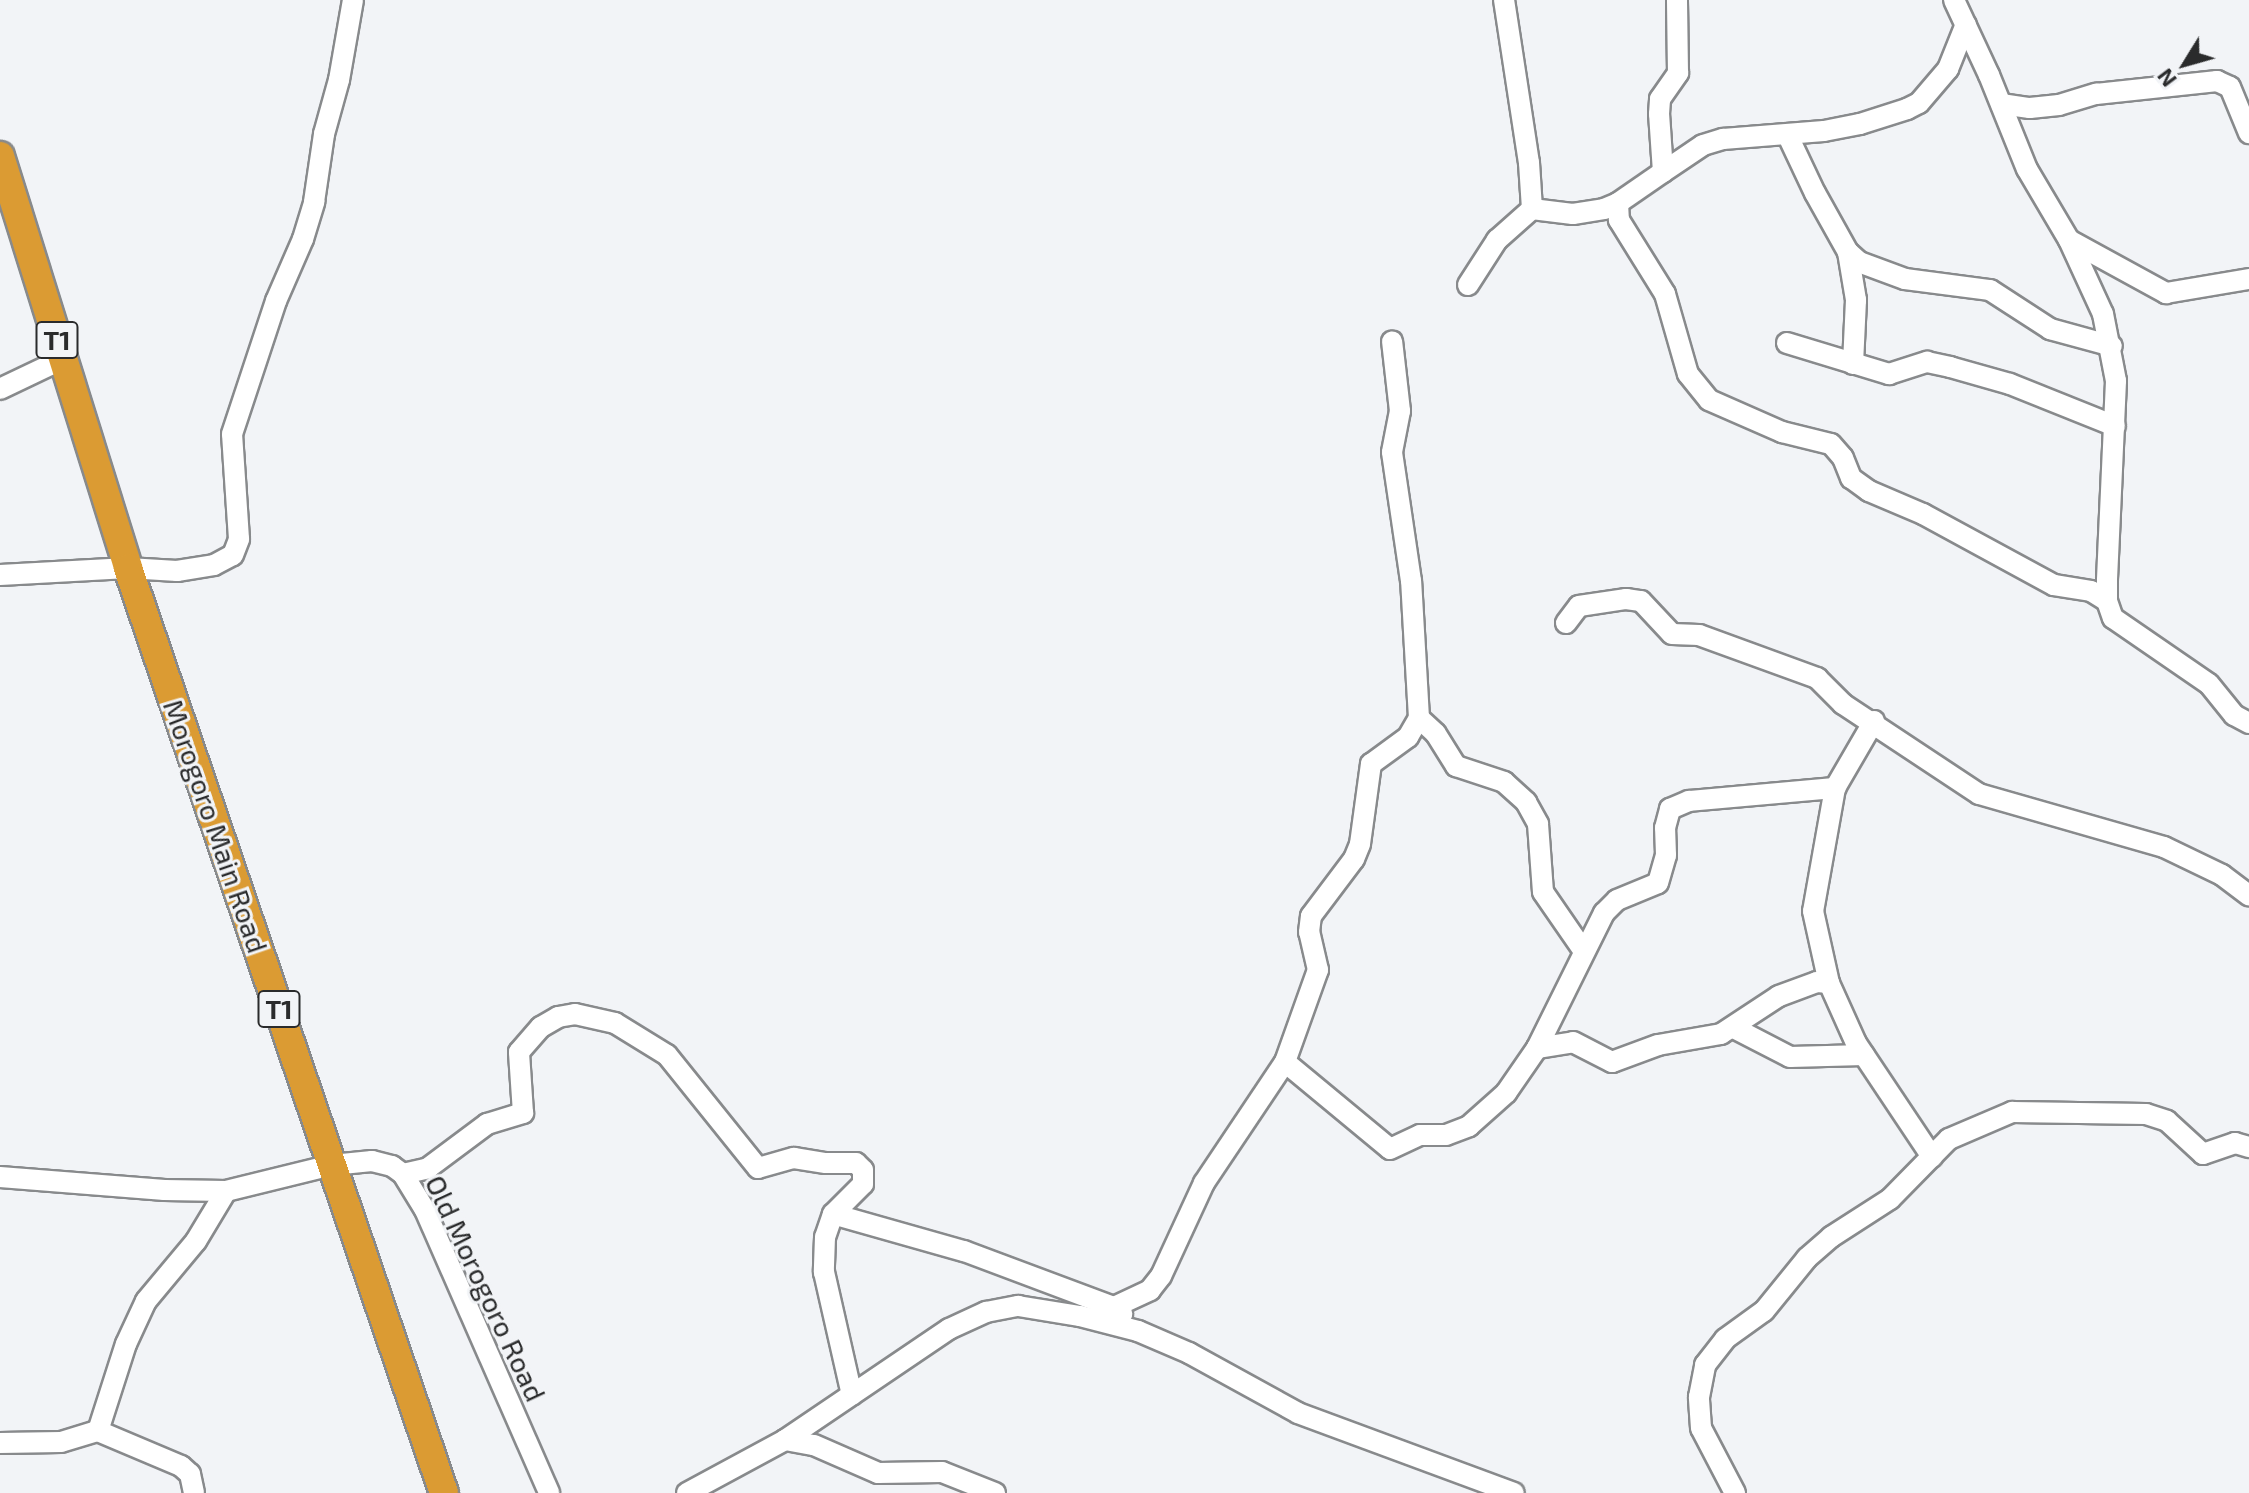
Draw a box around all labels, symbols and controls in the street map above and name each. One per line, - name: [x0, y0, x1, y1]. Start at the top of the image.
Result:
- north arrow: [2145, 24, 2225, 104]
- text: N: [2151, 64, 2181, 93]
- road number: T1: [35, 318, 79, 362]
- street label: Morogoro Main Road: [157, 695, 275, 957]
- road number: T1: [257, 987, 301, 1031]
- street label: Old Morogoro Road: [419, 1170, 553, 1406]

